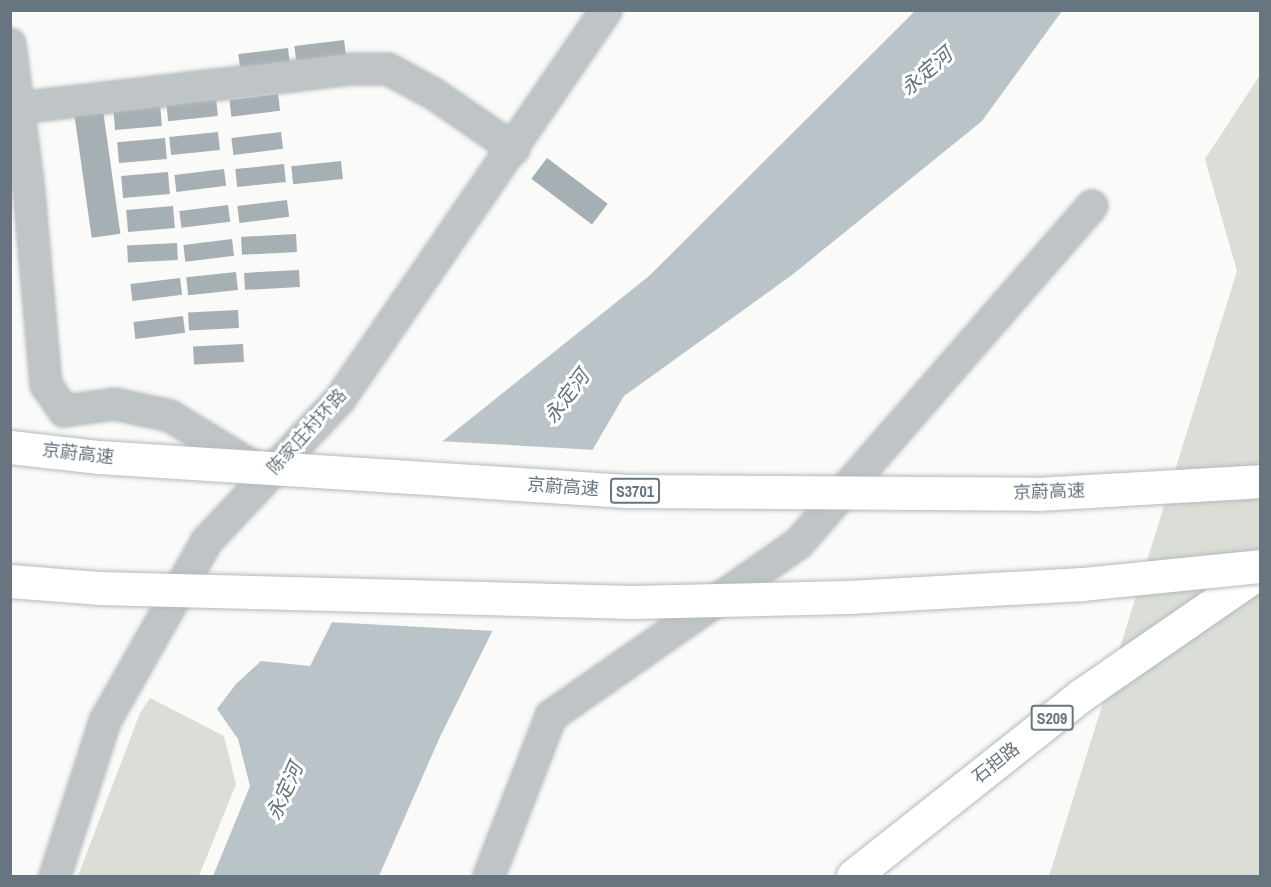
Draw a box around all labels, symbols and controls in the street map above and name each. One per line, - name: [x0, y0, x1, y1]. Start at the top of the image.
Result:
- water label: 永定河: [895, 42, 957, 100]
- water label: 永定河: [538, 365, 594, 427]
- street label: 陈家庄村环路: [263, 385, 351, 479]
- street label: 京蔚高速: [41, 439, 115, 469]
- street label: 京蔚高速: [526, 474, 600, 500]
- road number: S3701: [610, 478, 660, 504]
- street label: 京蔚高速: [1013, 480, 1085, 504]
- road number: S209: [1030, 705, 1074, 731]
- street label: 石担路: [968, 738, 1024, 788]
- water label: 永定河: [261, 759, 307, 823]

